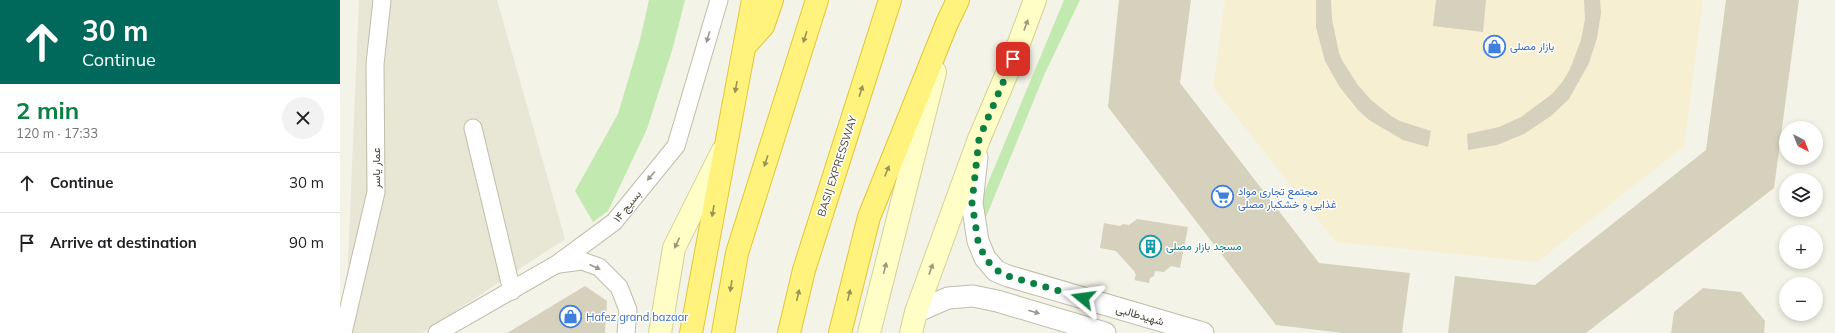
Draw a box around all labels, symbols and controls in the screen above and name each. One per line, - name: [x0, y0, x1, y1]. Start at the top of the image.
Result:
- text: 30 m: [82, 13, 148, 48]
- icon: ahead: [16, 16, 68, 68]
- one-way arrow: [1023, 19, 1029, 31]
- one-way arrow: [705, 32, 711, 44]
- one-way arrow: [802, 32, 808, 44]
- shop icon: بازار مصلى: [1481, 33, 1507, 59]
- place label: بازار مصلى: [1510, 39, 1554, 53]
- pin: [996, 42, 1030, 76]
- text: Continue: [82, 48, 156, 71]
- icon: arrive: [1002, 48, 1024, 70]
- one-way arrow: [733, 80, 739, 93]
- one-way arrow: [858, 84, 864, 96]
- text: 2 min: [16, 95, 79, 125]
- button: close: [282, 97, 324, 139]
- street label: BASIJ EXPRESSWAY: [814, 113, 860, 218]
- north arrow: [1779, 121, 1823, 165]
- map controls: [1779, 121, 1823, 321]
- text: 120 m · 17:33: [16, 125, 98, 141]
- street label: عمار یاسر: [369, 147, 383, 189]
- one-way arrow: [763, 155, 769, 167]
- one-way arrow: [885, 165, 891, 177]
- one-way arrow: [647, 171, 656, 182]
- icon: ahead: [16, 172, 38, 194]
- text: Continue: [50, 173, 113, 192]
- text: 30 m: [289, 173, 324, 192]
- button: layers: [1779, 173, 1823, 217]
- supermarket icon: مجتمع تجاری مواد غذایی و خشکبار مصلی: [1210, 184, 1236, 210]
- place label: مجتمع تجاری مواد غذایی و خشکبار مصلی: [1238, 184, 1337, 211]
- street label: بسیج ۱۴: [610, 187, 645, 225]
- one-way arrow: [710, 205, 716, 217]
- button: +: [1779, 225, 1823, 269]
- icon: arrive: [16, 232, 38, 254]
- text: Arrive at destination: [50, 233, 197, 252]
- text: 90 m: [289, 233, 324, 252]
- building icon: مسجد بازار مصلی: [1138, 233, 1164, 259]
- one-way arrow: [674, 237, 680, 248]
- place label: مسجد بازار مصلی: [1166, 239, 1242, 253]
- one-way arrow: [883, 262, 889, 274]
- one-way arrow: [589, 263, 601, 270]
- one-way arrow: [929, 263, 935, 275]
- position arrow: [1062, 277, 1104, 319]
- button: −: [1779, 277, 1823, 321]
- one-way arrow: [728, 280, 734, 292]
- one-way arrow: [795, 289, 801, 301]
- one-way arrow: [846, 289, 852, 301]
- street label: شهیدطالبی: [1114, 301, 1166, 329]
- shop icon: Hafez grand bazaar: [557, 304, 583, 330]
- one-way arrow: [1028, 309, 1040, 315]
- place label: Hafez grand bazaar: [586, 310, 688, 324]

